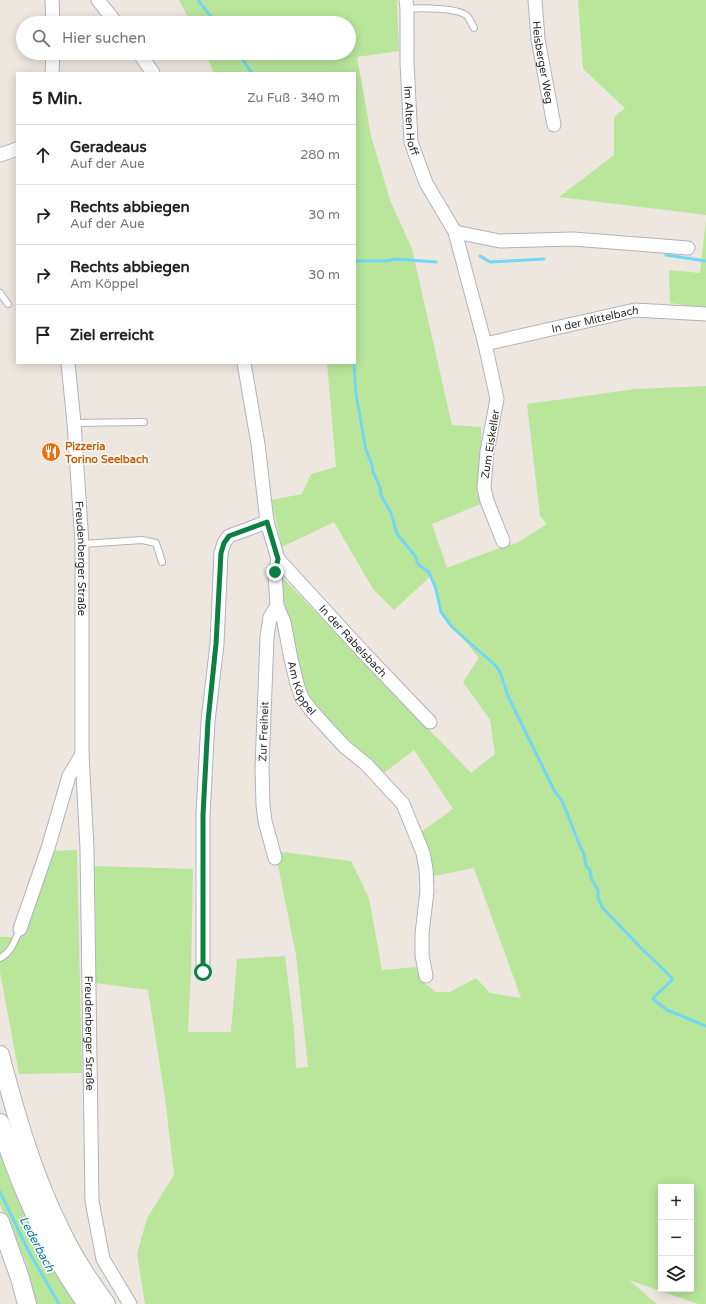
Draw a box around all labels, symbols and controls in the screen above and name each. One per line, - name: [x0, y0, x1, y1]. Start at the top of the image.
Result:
- search box: [16, 16, 356, 60]
- street label: Heisberger Weg: [530, 21, 556, 105]
- icon: search: [30, 27, 52, 49]
- text: Hier suchen: [62, 29, 146, 47]
- street label: Im Alten Hoff: [401, 86, 422, 158]
- text: 5 Min.: [32, 88, 82, 109]
- text: Zu Fuß · 340 m: [247, 90, 340, 106]
- text: Geradeaus: [70, 138, 147, 156]
- icon: ahead: [32, 144, 54, 166]
- text: 280 m: [300, 147, 340, 163]
- text: Auf der Aue: [70, 156, 145, 172]
- text: Rechts abbiegen: [70, 198, 190, 216]
- icon: right: [32, 204, 54, 226]
- text: 30 m: [308, 207, 340, 223]
- text: Auf der Aue: [70, 216, 145, 232]
- text: Rechts abbiegen: [70, 258, 190, 276]
- icon: right: [32, 264, 54, 286]
- text: 30 m: [308, 267, 340, 283]
- text: Am Köppel: [70, 276, 139, 292]
- street label: In der Mittelbach: [550, 304, 639, 336]
- icon: arrive: [32, 324, 54, 346]
- text: Ziel erreicht: [70, 326, 154, 344]
- street label: Zum Eiskeller: [479, 408, 502, 480]
- place label: Pizzeria Torino Seelbach: [64, 440, 149, 466]
- restaurant icon: Pizzeria Torino Seelbach: [40, 441, 62, 463]
- street label: Freudenberger Straße: [72, 501, 88, 616]
- route end: [266, 563, 284, 581]
- street label: In der Rabelsbach: [316, 602, 389, 680]
- street label: Am Köppel: [285, 660, 319, 718]
- street label: Zur Freiheit: [256, 701, 272, 762]
- route start: [194, 963, 212, 981]
- street label: Freudenberger Straße: [82, 976, 96, 1091]
- map controls: [658, 1184, 694, 1292]
- button: +: [658, 1184, 694, 1220]
- water label: Lederbach: [17, 1214, 58, 1275]
- button: −: [658, 1220, 694, 1256]
- button: layers: [658, 1256, 694, 1292]

